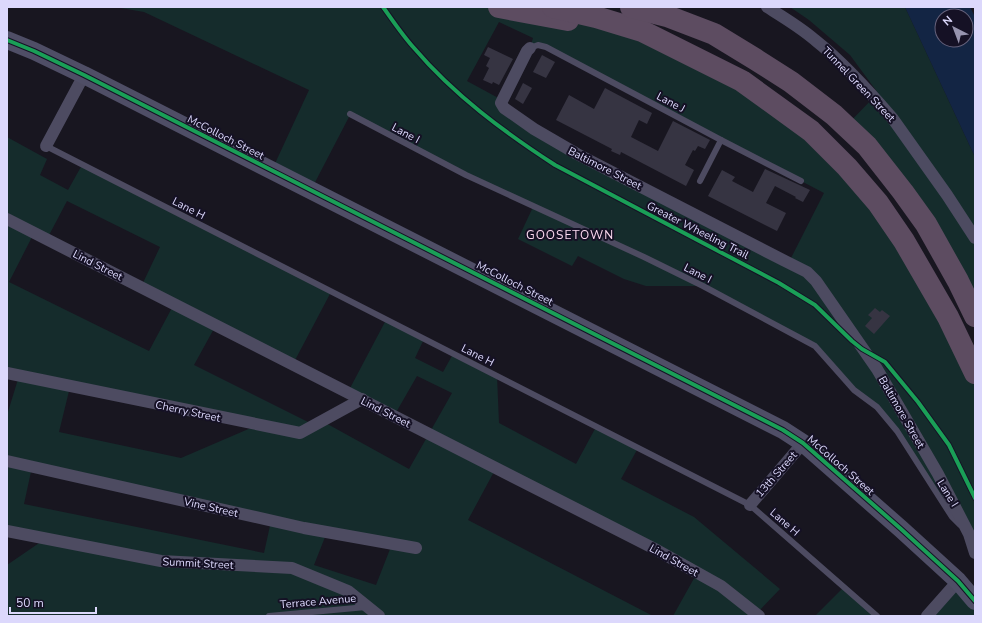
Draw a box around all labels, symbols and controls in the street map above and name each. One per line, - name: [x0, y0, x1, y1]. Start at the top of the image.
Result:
- north arrow: [934, 8, 974, 48]
- text: N: [940, 13, 956, 29]
- street label: Tunnel Green Street: [819, 44, 899, 125]
- street label: Lane J: [654, 89, 688, 116]
- street label: McColloch Street: [185, 112, 267, 163]
- street label: Lane I: [389, 120, 422, 147]
- street label: Baltimore Street: [565, 143, 644, 194]
- street label: Lane H: [170, 194, 208, 223]
- street label: Greater Wheeling Trail: [644, 198, 752, 263]
- district label: GOOSETOWN: [526, 227, 614, 243]
- street label: Lind Street: [70, 246, 125, 284]
- street label: McColloch Street: [474, 258, 556, 309]
- street label: Lane I: [681, 260, 714, 287]
- street label: Lane H: [459, 341, 497, 370]
- street label: Baltimore Street: [875, 373, 928, 451]
- street label: Lind Street: [358, 393, 413, 431]
- street label: Cherry Street: [154, 397, 222, 426]
- street label: McColloch Street: [804, 432, 878, 499]
- street label: 13th Street: [752, 448, 801, 500]
- street label: Lane I: [933, 477, 962, 510]
- street label: Vine Street: [181, 494, 240, 521]
- street label: Lane H: [767, 505, 803, 540]
- street label: Lind Street: [646, 541, 701, 580]
- street label: Summit Street: [162, 554, 234, 573]
- scale bar: [10, 589, 96, 615]
- street label: Terrace Avenue: [279, 591, 357, 612]
- text: 50 m: [16, 595, 44, 611]

